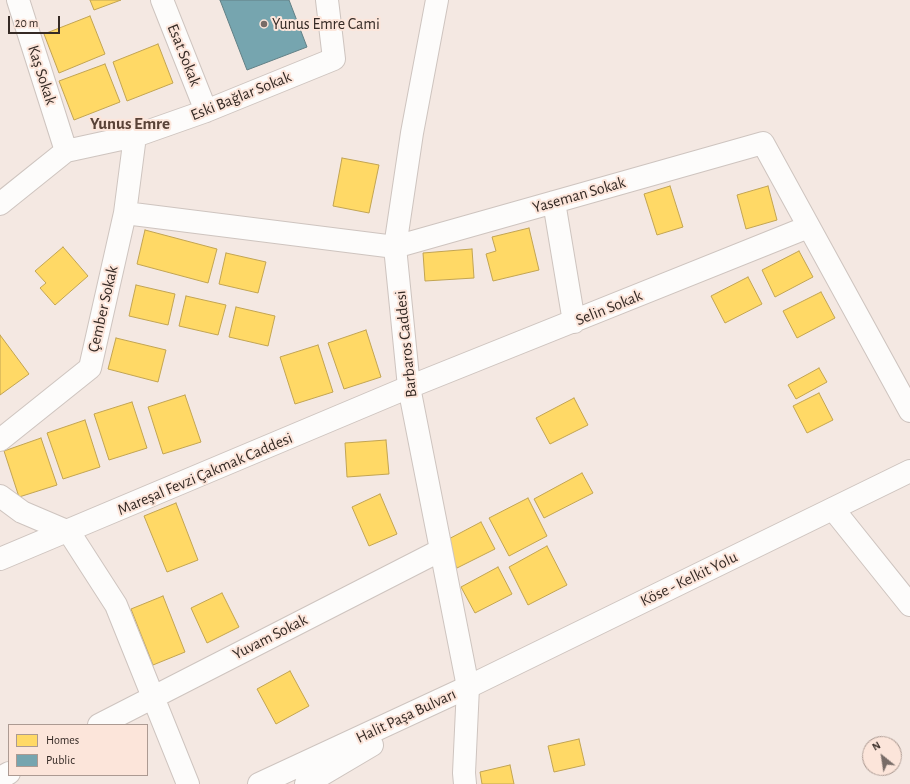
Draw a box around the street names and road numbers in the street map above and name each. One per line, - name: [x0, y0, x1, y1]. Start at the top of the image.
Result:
- street label: Esat Sokak: [163, 21, 205, 89]
- street label: Kaş Sokak: [23, 43, 61, 107]
- street label: Eski Bağlar Sokak: [188, 67, 294, 125]
- street label: Yaseman Sokak: [530, 173, 628, 217]
- street label: Çember Sokak: [84, 264, 122, 354]
- street label: Selin Sokak: [573, 286, 645, 330]
- street label: Barbaros Caddesi: [391, 290, 421, 398]
- street label: Mareşal Fevzi Çakmak Caddesi: [115, 428, 295, 520]
- street label: Köse - Kelkit Yolu: [637, 547, 741, 611]
- street label: Yuvam Sokak: [229, 610, 311, 664]
- street label: Halit Paşa Bulvarı: [353, 684, 459, 748]

